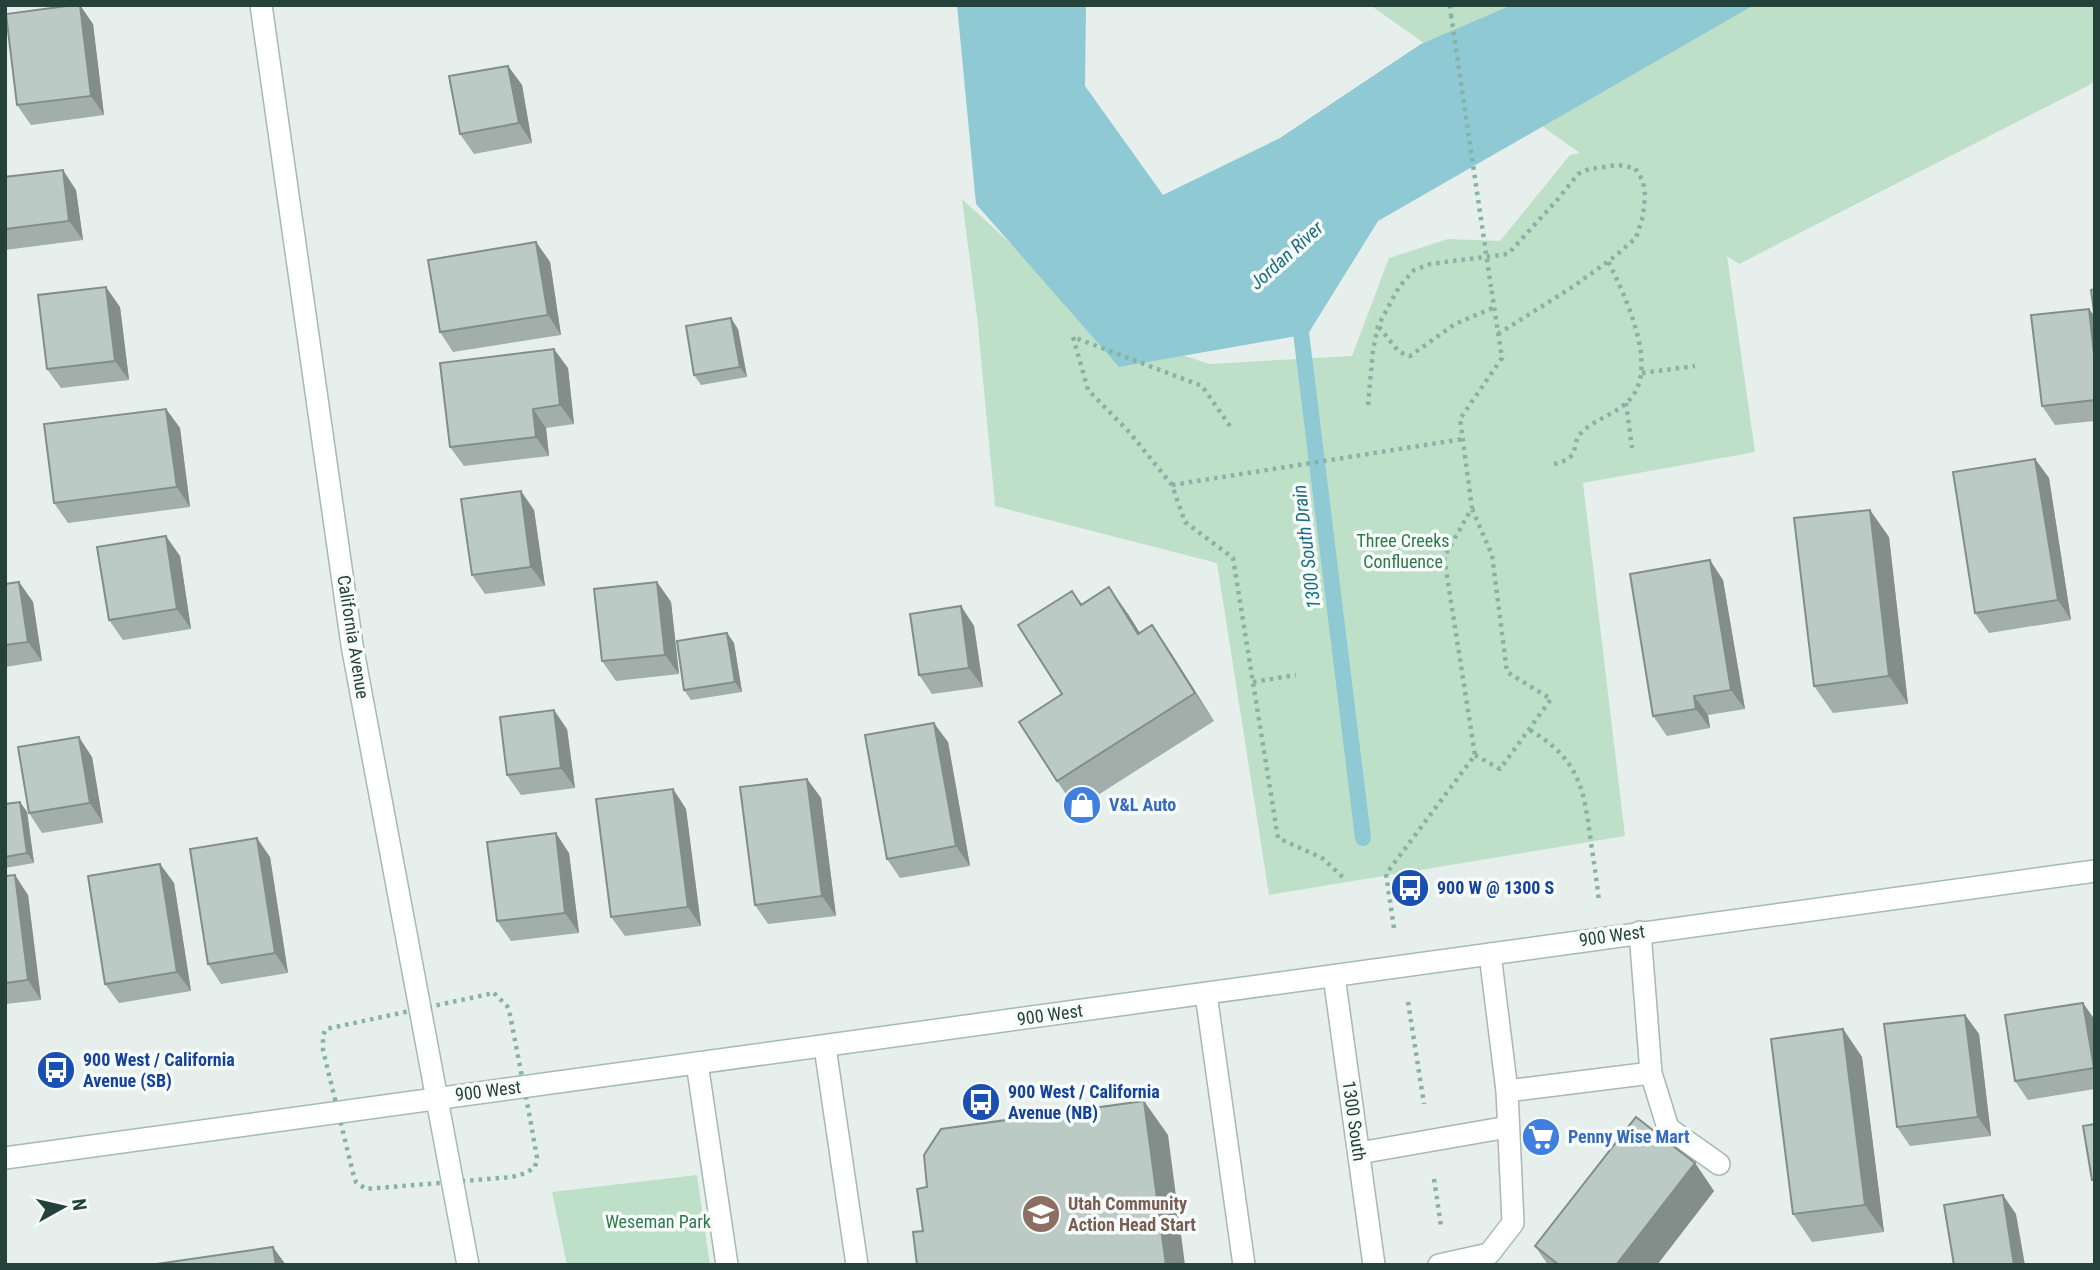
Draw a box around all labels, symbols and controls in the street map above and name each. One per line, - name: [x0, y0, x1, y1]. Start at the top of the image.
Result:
- water label: Jordan River: [1245, 216, 1328, 294]
- water label: 1300 South Drain: [1287, 484, 1326, 610]
- park label: Three Creeks Confluence: [1356, 530, 1450, 572]
- street label: California Avenue: [333, 574, 374, 700]
- shop icon: V&L Auto: [1061, 784, 1103, 826]
- place label: V&L Auto: [1109, 794, 1176, 815]
- bus stop icon: 900 W @ 1300 S: [1389, 867, 1431, 909]
- place label: 900 W @ 1300 S: [1437, 877, 1555, 898]
- street label: 900 West: [1578, 921, 1646, 951]
- street label: 900 West: [1016, 1000, 1084, 1030]
- bus stop icon: 900 West / California Avenue (SB): [35, 1049, 77, 1091]
- place label: 900 West / California Avenue (SB): [83, 1049, 235, 1092]
- street label: 900 West: [454, 1076, 522, 1105]
- street label: 1300 South: [1338, 1079, 1371, 1162]
- bus stop icon: 900 West / California Avenue (NB): [960, 1081, 1002, 1123]
- place label: 900 West / California Avenue (NB): [1008, 1081, 1160, 1124]
- supermarket icon: Penny Wise Mart: [1520, 1116, 1562, 1158]
- place label: Penny Wise Mart: [1568, 1126, 1690, 1147]
- north arrow: [28, 1172, 98, 1242]
- school or university icon: Utah Community Action Head Start: [1020, 1193, 1062, 1235]
- place label: Utah Community Action Head Start: [1068, 1193, 1196, 1235]
- text: N: [67, 1197, 92, 1212]
- park label: Weseman Park: [605, 1211, 711, 1232]

